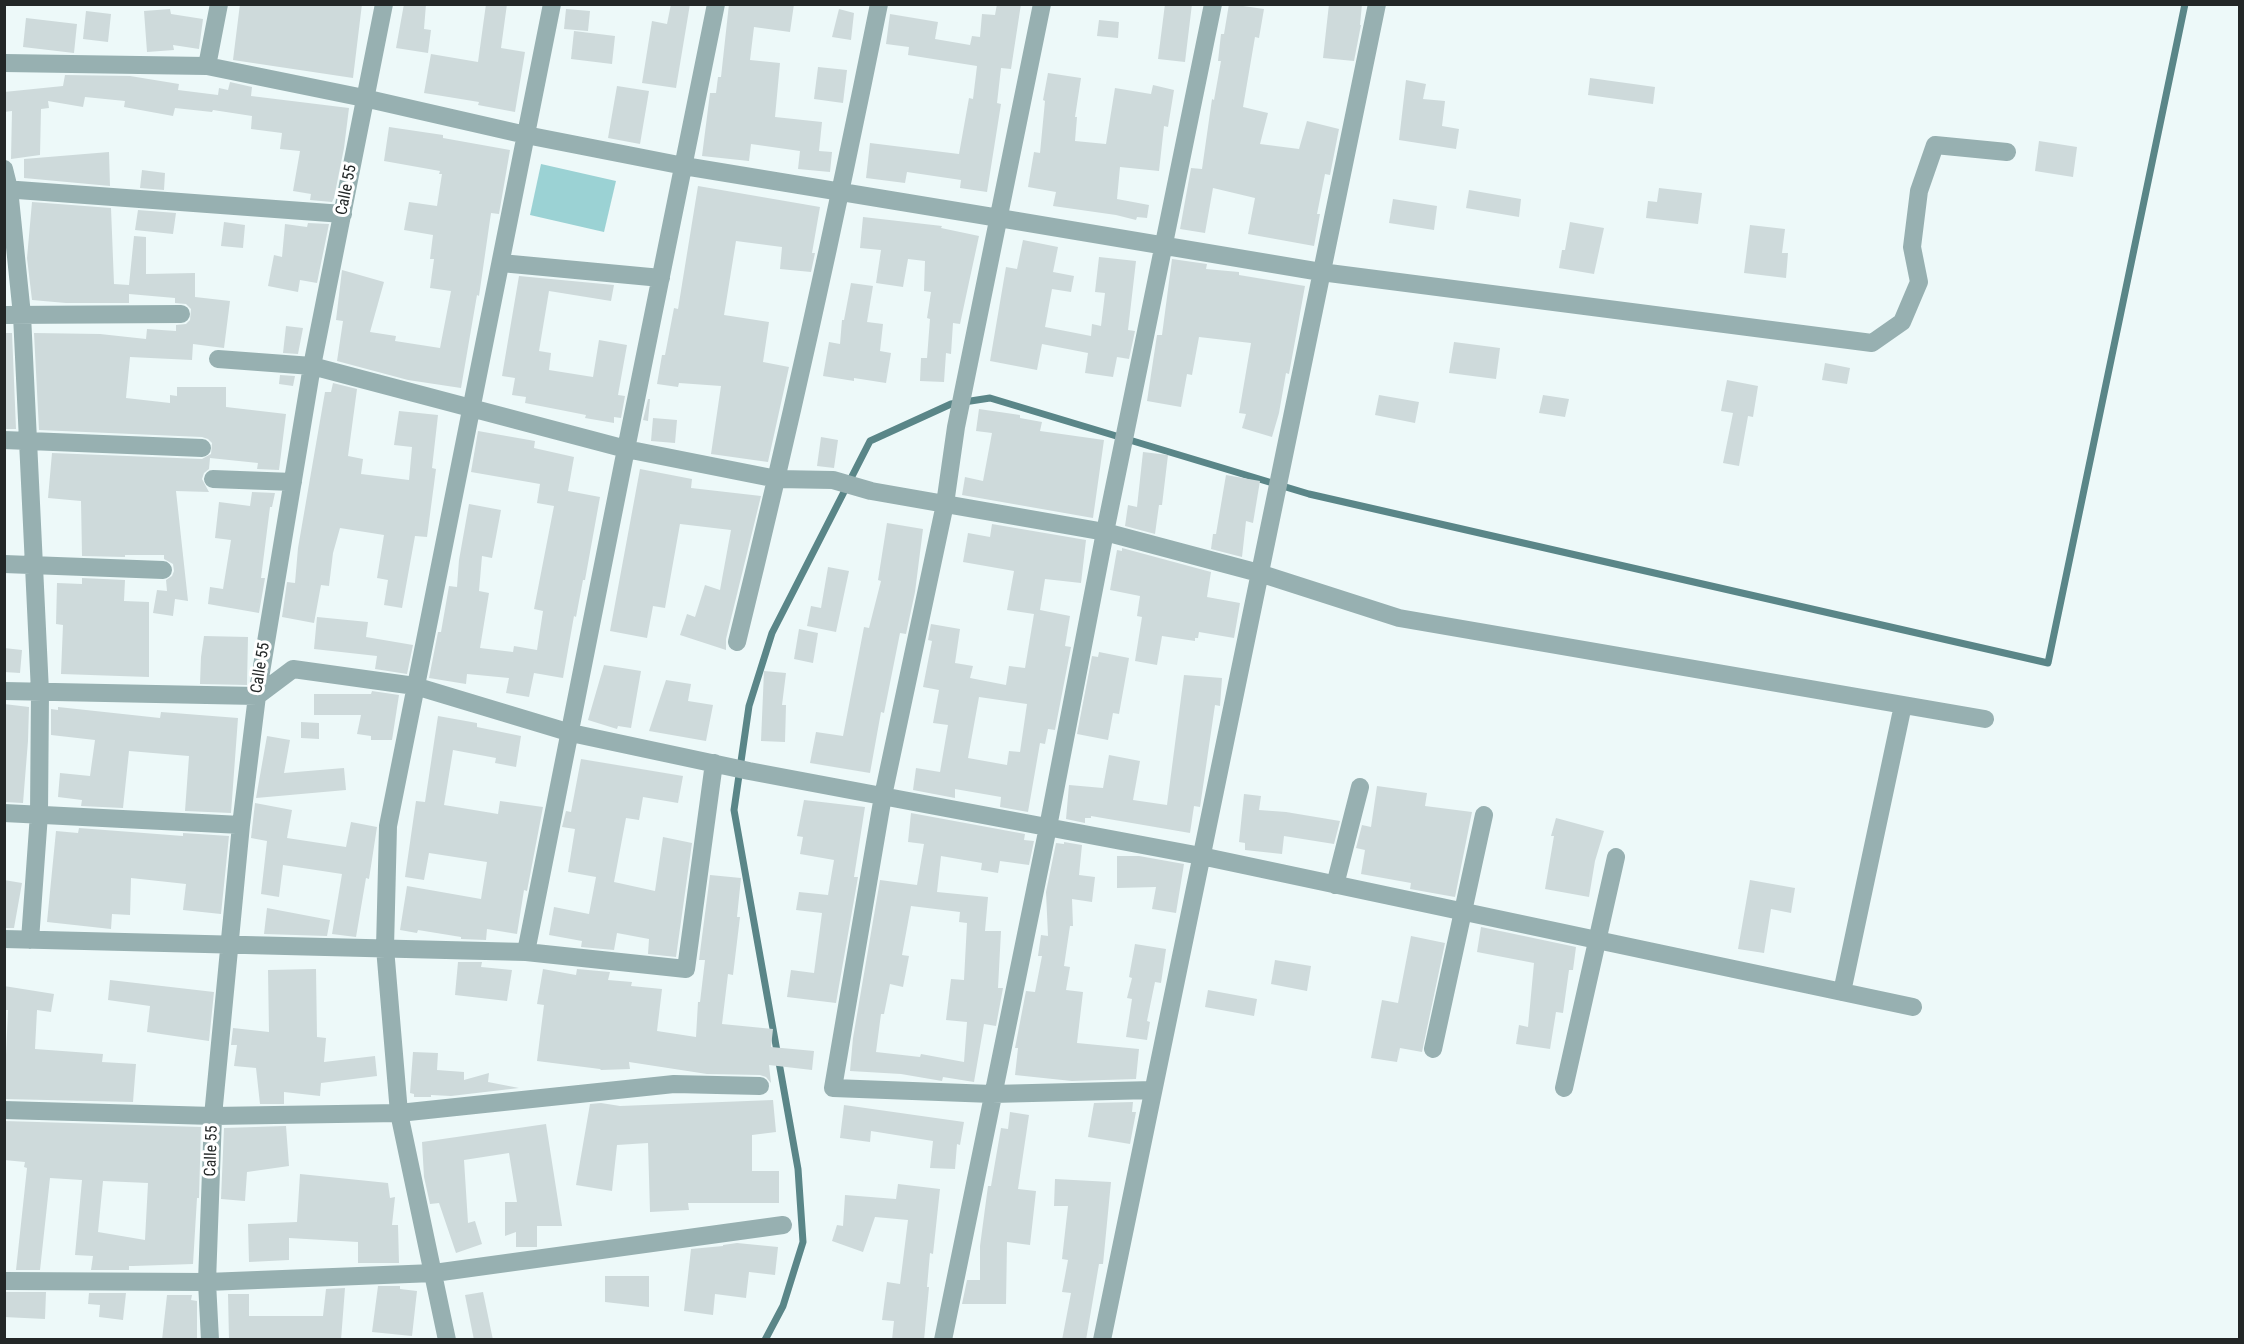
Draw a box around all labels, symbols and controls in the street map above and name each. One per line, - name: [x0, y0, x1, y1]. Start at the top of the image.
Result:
- street label: Calle 55: [333, 163, 361, 217]
- street label: Calle 55: [248, 641, 274, 695]
- street label: Calle 55: [202, 1125, 222, 1177]

